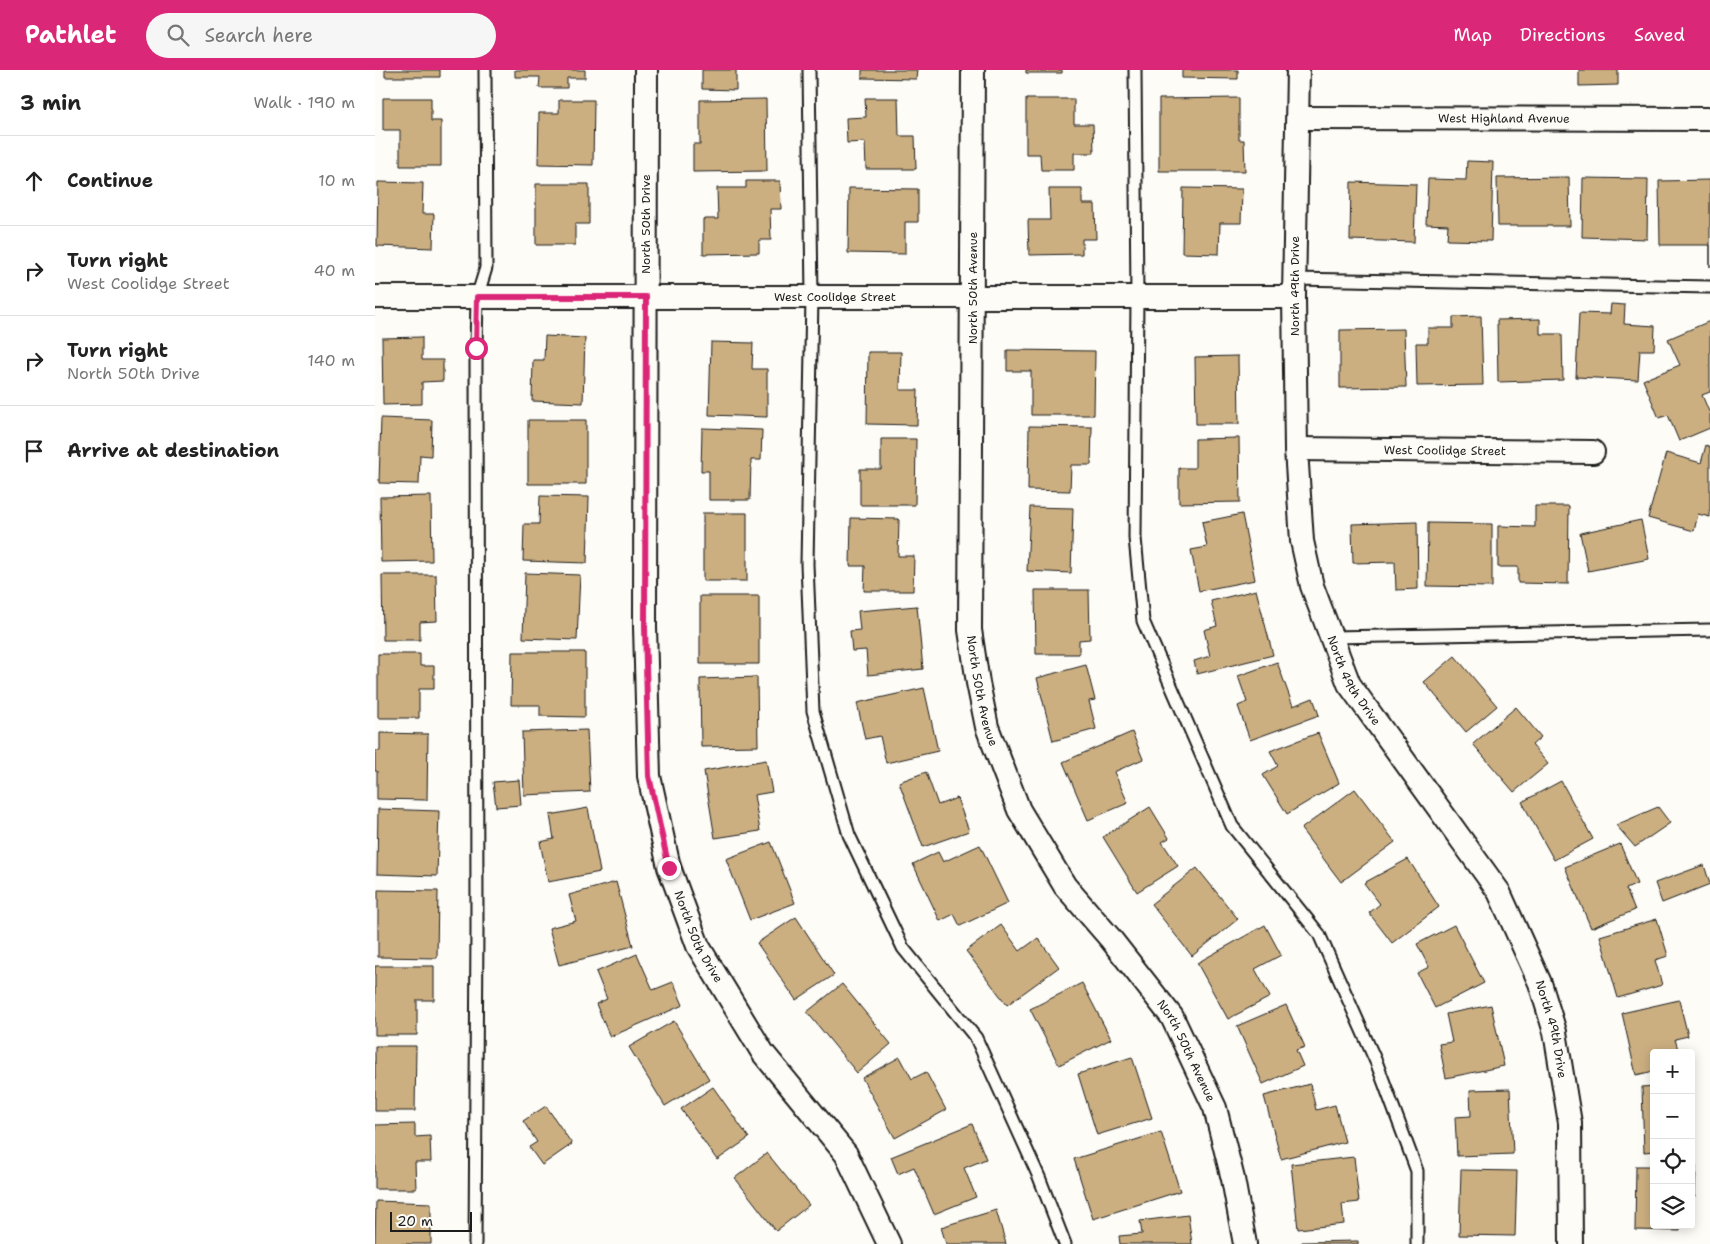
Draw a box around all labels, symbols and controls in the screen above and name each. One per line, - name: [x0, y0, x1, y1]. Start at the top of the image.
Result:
- search box: [146, 13, 496, 58]
- text: Pathlet: [25, 19, 116, 51]
- icon: search: [164, 21, 192, 49]
- text: Search here: [204, 23, 313, 48]
- text: Map: [1454, 23, 1492, 47]
- text: Directions: [1520, 23, 1606, 47]
- text: Saved: [1634, 23, 1685, 47]
- text: 3 min: [20, 89, 81, 117]
- text: Walk · 190 m: [253, 92, 355, 113]
- street label: West Highland Avenue: [1438, 110, 1570, 127]
- icon: ahead: [20, 167, 48, 195]
- text: Continue: [67, 168, 153, 193]
- text: 10 m: [318, 170, 355, 191]
- street label: North 50th Drive: [638, 174, 654, 274]
- street label: North 50th Avenue: [965, 231, 981, 344]
- street label: North 49th Drive: [1287, 236, 1303, 336]
- text: Turn right: [67, 248, 168, 273]
- icon: right: [20, 257, 48, 285]
- text: 40 m: [313, 260, 355, 281]
- text: West Coolidge Street: [67, 273, 230, 294]
- street label: West Coolidge Street: [774, 289, 896, 305]
- route start: [465, 337, 488, 360]
- text: Turn right: [67, 338, 168, 363]
- icon: right: [20, 347, 48, 375]
- text: 140 m: [308, 350, 355, 371]
- text: North 50th Drive: [67, 363, 200, 384]
- icon: arrive: [20, 437, 48, 465]
- text: Arrive at destination: [67, 438, 279, 463]
- street label: West Coolidge Street: [1384, 442, 1506, 459]
- street label: North 49th Drive: [1323, 633, 1384, 729]
- street label: North 50th Avenue: [963, 634, 1002, 749]
- route end: [658, 857, 681, 880]
- street label: North 50th Drive: [670, 888, 727, 986]
- street label: North 49th Drive: [1532, 978, 1571, 1079]
- street label: North 50th Avenue: [1153, 996, 1219, 1105]
- map controls: [1650, 1049, 1695, 1229]
- button: +: [1650, 1049, 1695, 1094]
- button: −: [1650, 1094, 1695, 1139]
- button: locate: [1650, 1139, 1695, 1184]
- button: layers: [1650, 1184, 1695, 1229]
- scale bar: [390, 1209, 473, 1232]
- text: 20 m: [397, 1212, 433, 1230]

